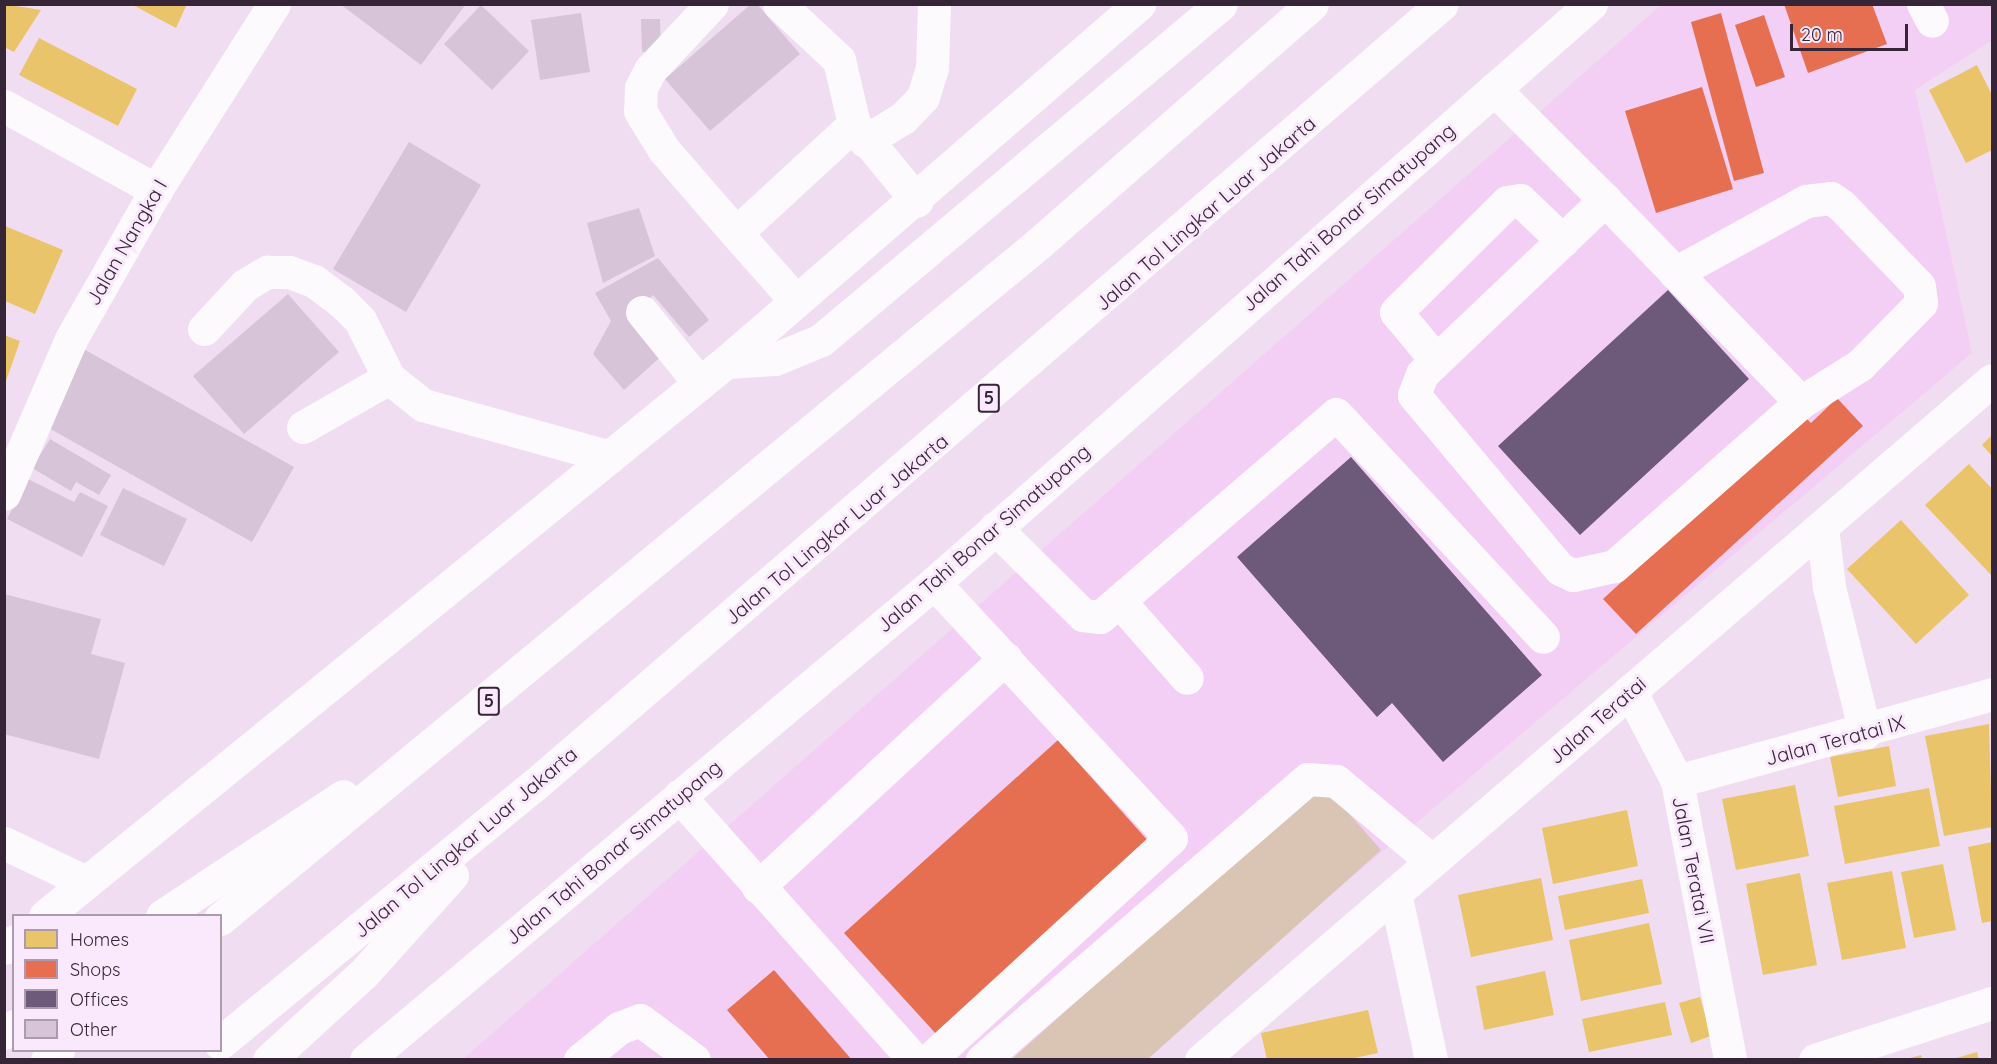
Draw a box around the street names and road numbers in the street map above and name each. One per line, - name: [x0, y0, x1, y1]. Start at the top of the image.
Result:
- street label: Jalan Tol Lingkar Luar Jakarta: [1090, 111, 1320, 315]
- street label: Jalan Tahi Bonar Simatupang: [1236, 118, 1460, 316]
- street label: Jalan Nangka I: [80, 175, 172, 309]
- road number: 5: [977, 383, 1001, 413]
- street label: Jalan Tol Lingkar Luar Jakarta: [719, 428, 953, 630]
- street label: Jalan Tahi Bonar Simatupang: [871, 439, 1095, 637]
- street label: Jalan Teratai: [1543, 671, 1651, 769]
- road number: 5: [477, 686, 501, 716]
- street label: Jalan Teratai IX: [1763, 710, 1907, 770]
- street label: Jalan Tol Lingkar Luar Jakarta: [348, 741, 582, 943]
- street label: Jalan Tahi Bonar Simatupang: [500, 754, 726, 950]
- street label: Jalan Teratai VII: [1668, 794, 1720, 946]

